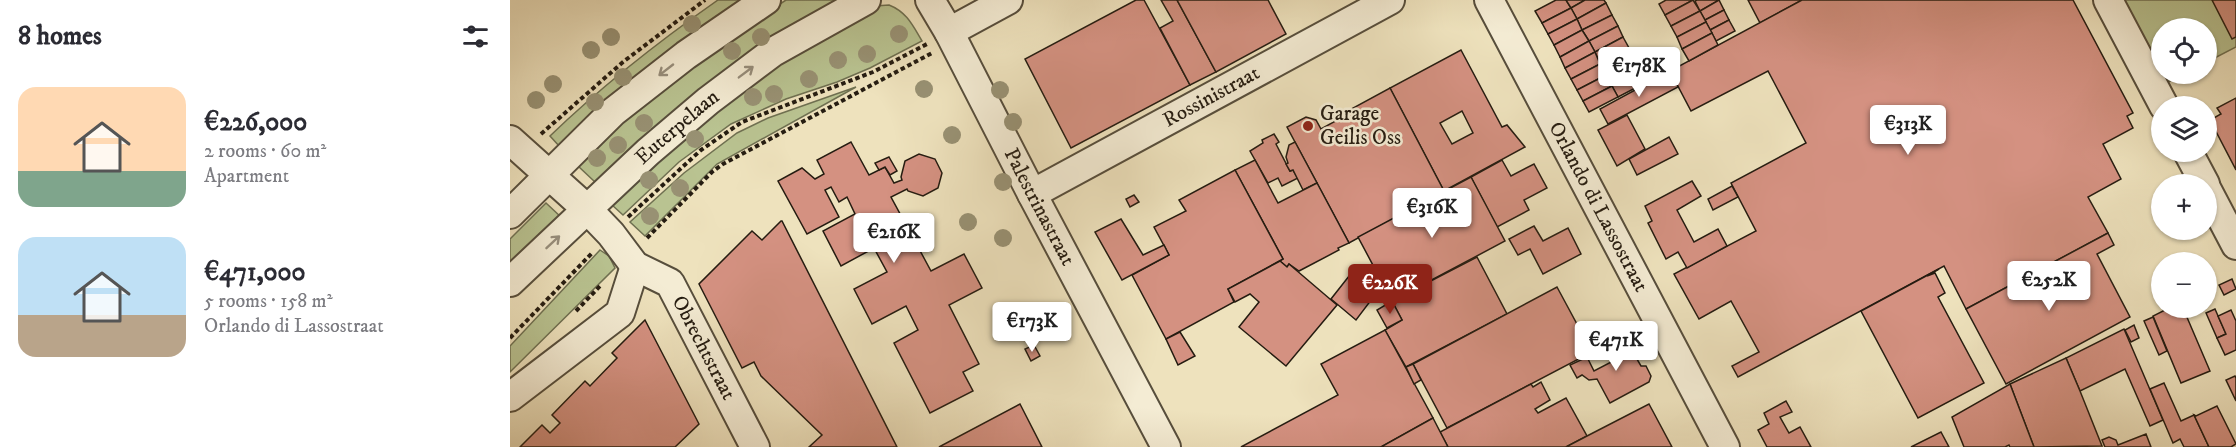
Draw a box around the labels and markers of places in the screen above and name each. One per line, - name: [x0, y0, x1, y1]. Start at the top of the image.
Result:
- pin: €178K: [1597, 47, 1681, 98]
- place label: Garage Geilis Oss: [1320, 101, 1401, 151]
- pin: €313K: [1866, 105, 1950, 156]
- marker: Garage Geilis Oss: [1301, 119, 1315, 133]
- pin: €316K: [1390, 188, 1474, 239]
- pin: €216K: [852, 213, 936, 264]
- pin: €252K: [2007, 261, 2091, 312]
- pin: €226K: [1348, 264, 1432, 315]
- pin: €173K: [990, 302, 1074, 353]
- pin: €471K: [1574, 321, 1658, 372]

